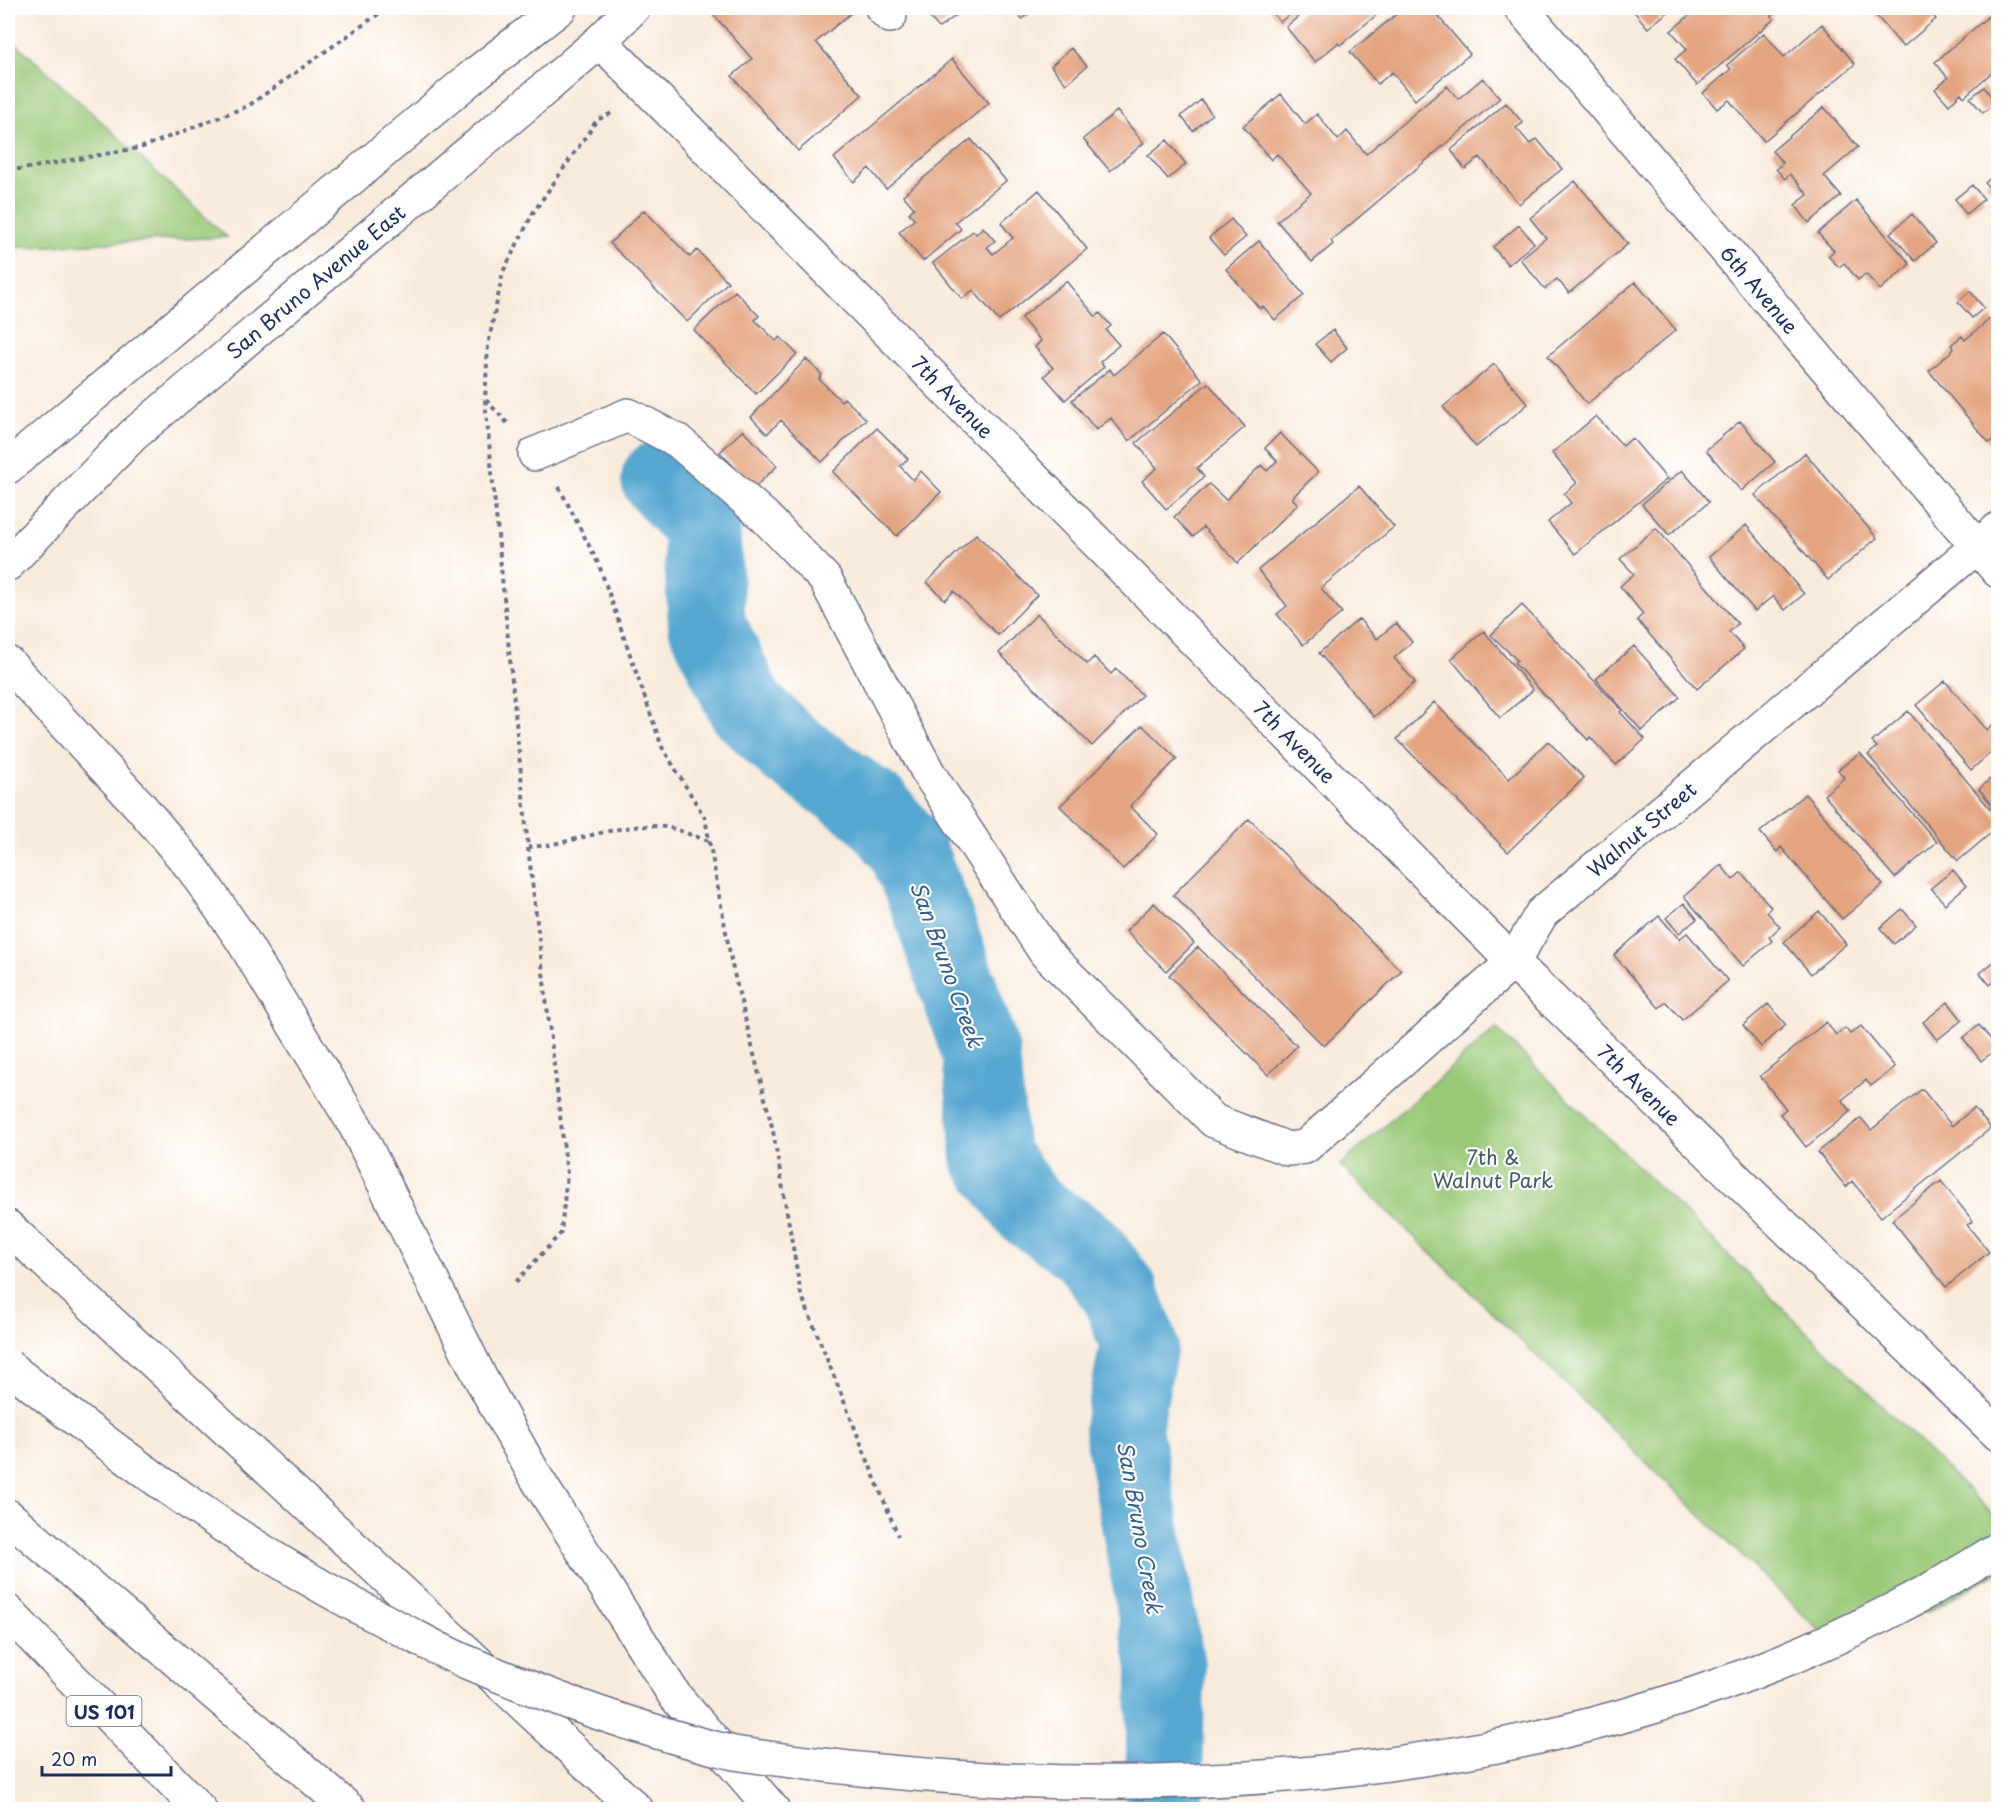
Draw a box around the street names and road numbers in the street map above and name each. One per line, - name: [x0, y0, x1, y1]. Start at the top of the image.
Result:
- street label: San Bruno Avenue East: [219, 197, 412, 366]
- street label: 6th Avenue: [1713, 239, 1806, 340]
- street label: 7th Avenue: [905, 349, 1001, 445]
- street label: 7th Avenue: [1247, 694, 1343, 790]
- street label: Walnut Street: [1580, 774, 1703, 884]
- street label: 7th Avenue: [1591, 1037, 1688, 1132]
- road number: US 101: [66, 1696, 142, 1726]

